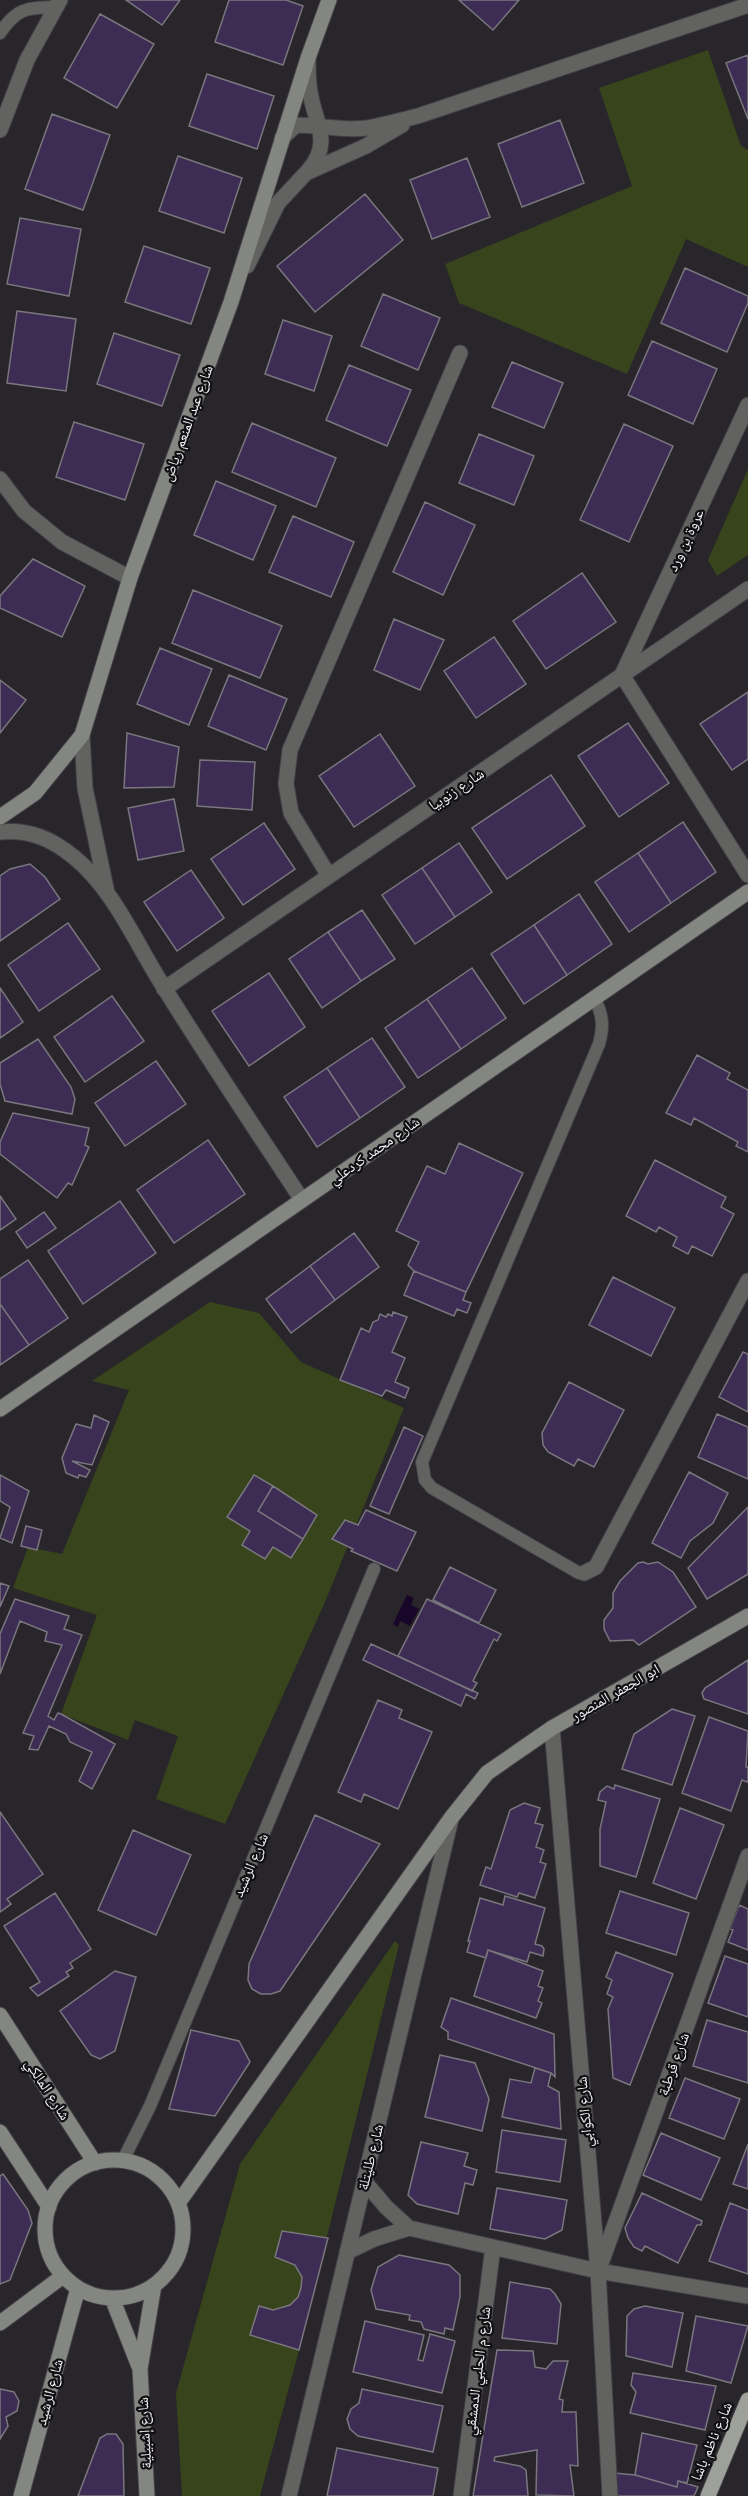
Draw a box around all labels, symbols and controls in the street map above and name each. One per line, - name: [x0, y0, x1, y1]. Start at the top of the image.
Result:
- street label: شارع عبد المنعم رياض: [156, 362, 218, 484]
- street label: عروة بن ورد: [661, 505, 709, 575]
- street label: شارع زنوبيا: [424, 763, 488, 815]
- street label: شارع محمد كردعلي: [324, 1111, 425, 1191]
- street label: ابو الجعفر المنصور: [566, 1658, 663, 1726]
- street label: شارع الرشيد: [227, 1830, 273, 1900]
- street label: شارع قرطبة: [652, 2029, 694, 2099]
- street label: شارع المالكي: [19, 2054, 76, 2125]
- street label: شارع الكوابي: [570, 2075, 599, 2148]
- street label: شارع طليتلة: [352, 2122, 388, 2192]
- street label: شارع م الحلبي الدمشقي: [459, 2305, 497, 2437]
- street label: شارع الرشيد: [30, 2356, 68, 2427]
- street label: شارع إشبيلية: [132, 2397, 156, 2469]
- street label: شارع ناظم باشا: [685, 2398, 737, 2484]

